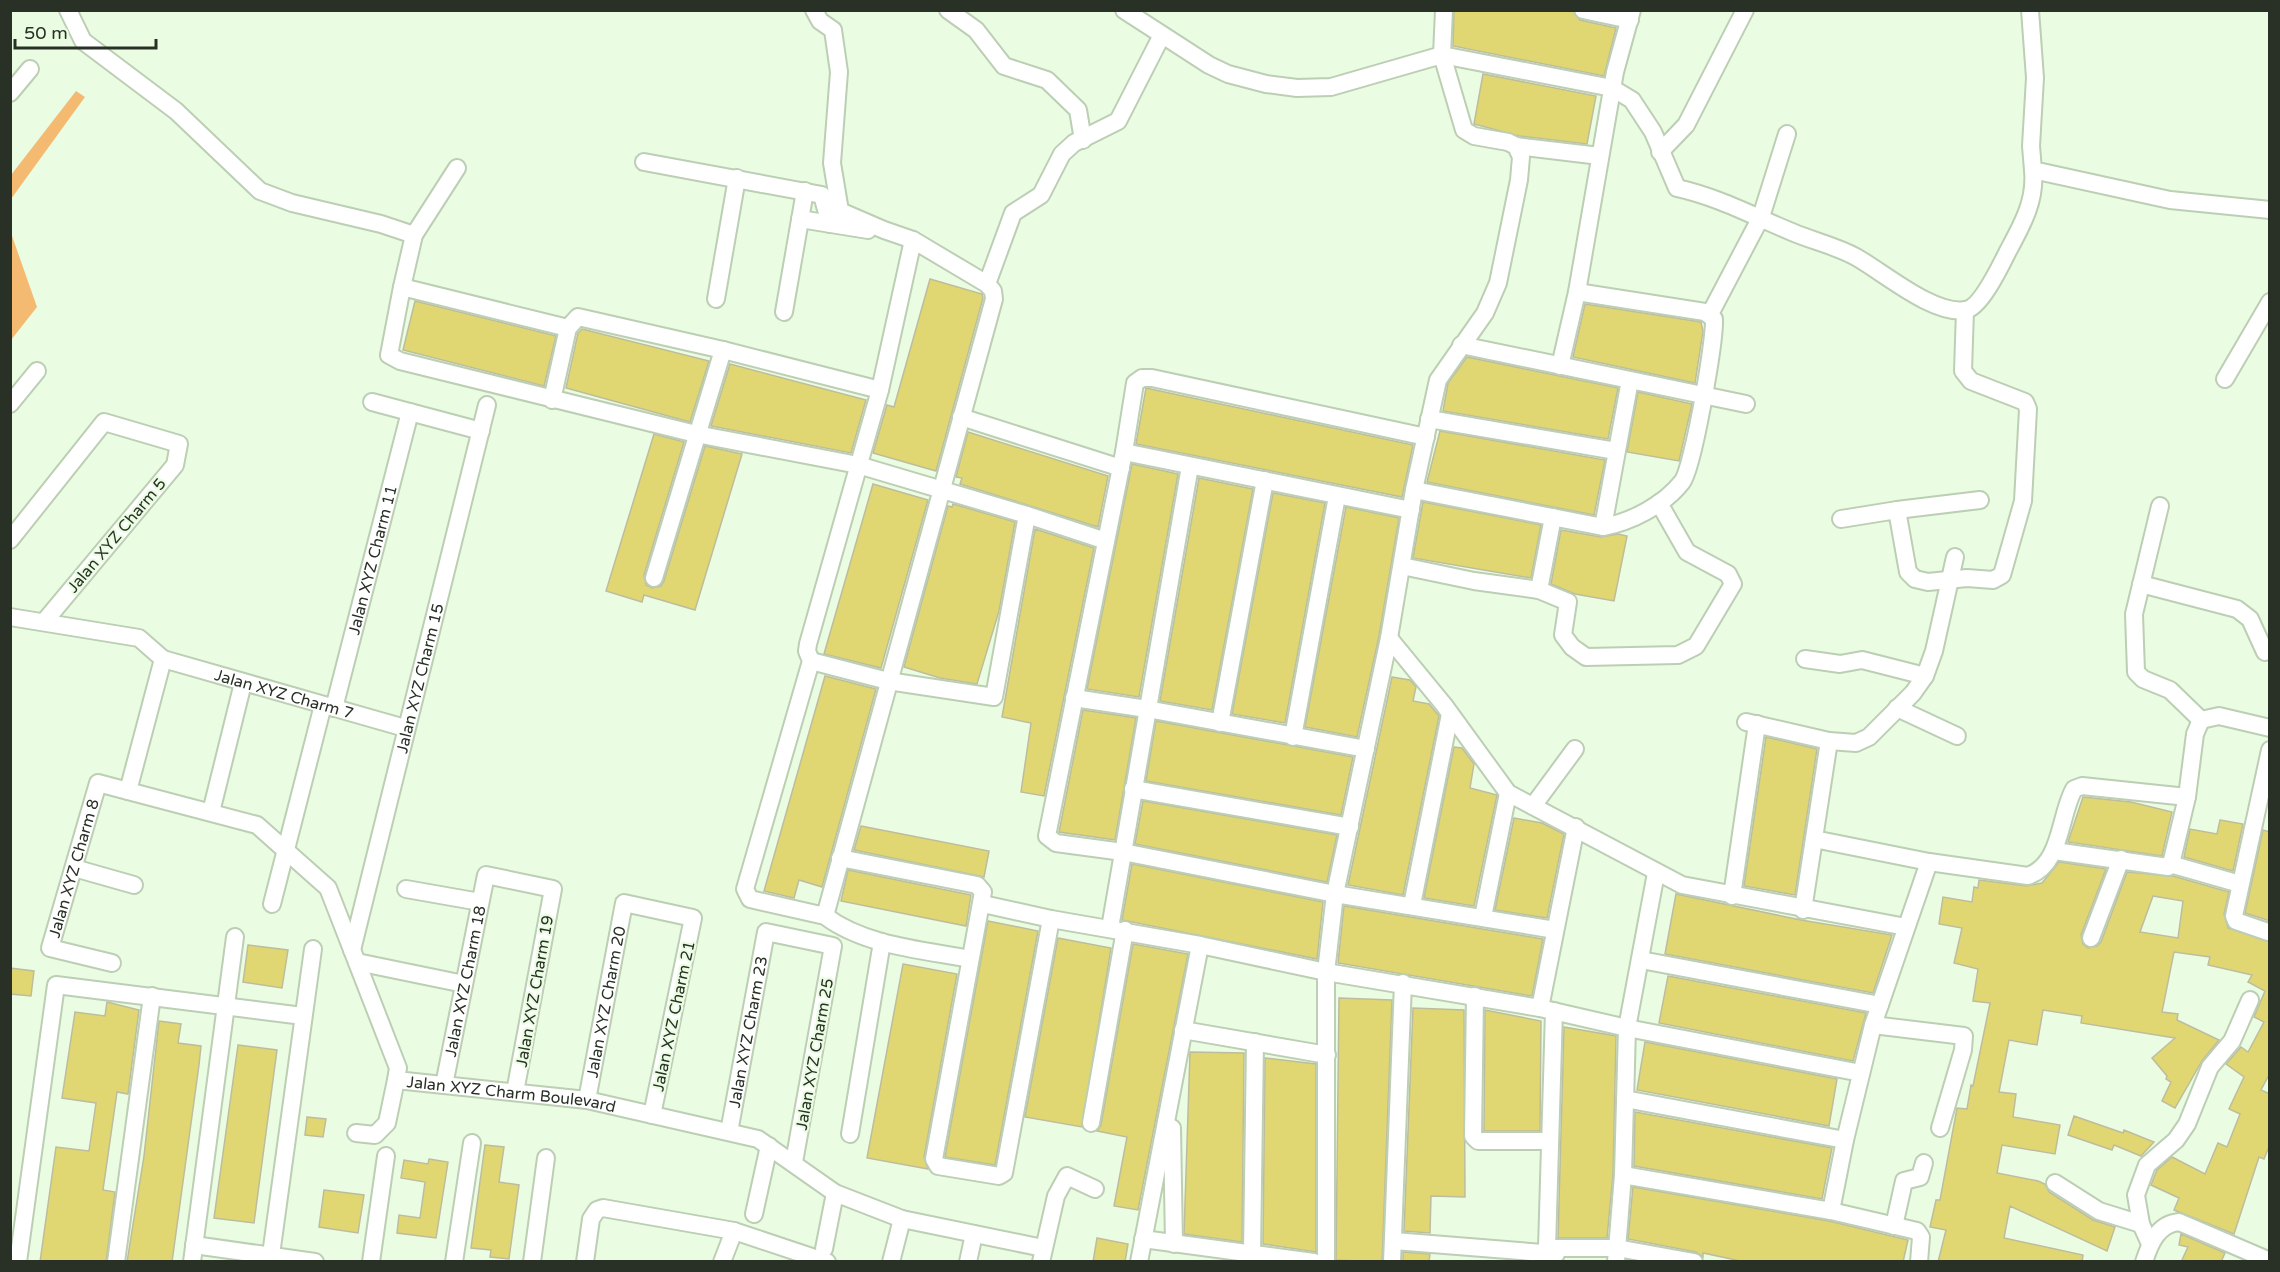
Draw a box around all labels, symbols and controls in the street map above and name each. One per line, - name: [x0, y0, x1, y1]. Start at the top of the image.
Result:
- scale bar: [15, 12, 156, 50]
- text: 50 m: [24, 22, 68, 44]
- street label: Jalan XYZ Charm 5: [63, 474, 171, 597]
- street label: Jalan XYZ Charm 11: [344, 483, 402, 637]
- street label: Jalan XYZ Charm 15: [392, 601, 448, 755]
- street label: Jalan XYZ Charm 7: [212, 665, 356, 724]
- street label: Jalan XYZ Charm 8: [45, 797, 104, 940]
- street label: Jalan XYZ Charm 18: [441, 904, 491, 1059]
- street label: Jalan XYZ Charm 19: [512, 914, 558, 1069]
- street label: Jalan XYZ Charm 20: [582, 924, 630, 1079]
- street label: Jalan XYZ Charm 21: [648, 939, 700, 1093]
- street label: Jalan XYZ Charm 23: [725, 954, 772, 1109]
- street label: Jalan XYZ Charm 25: [792, 977, 838, 1132]
- street label: Jalan XYZ Charm Boulevard: [406, 1072, 618, 1117]

